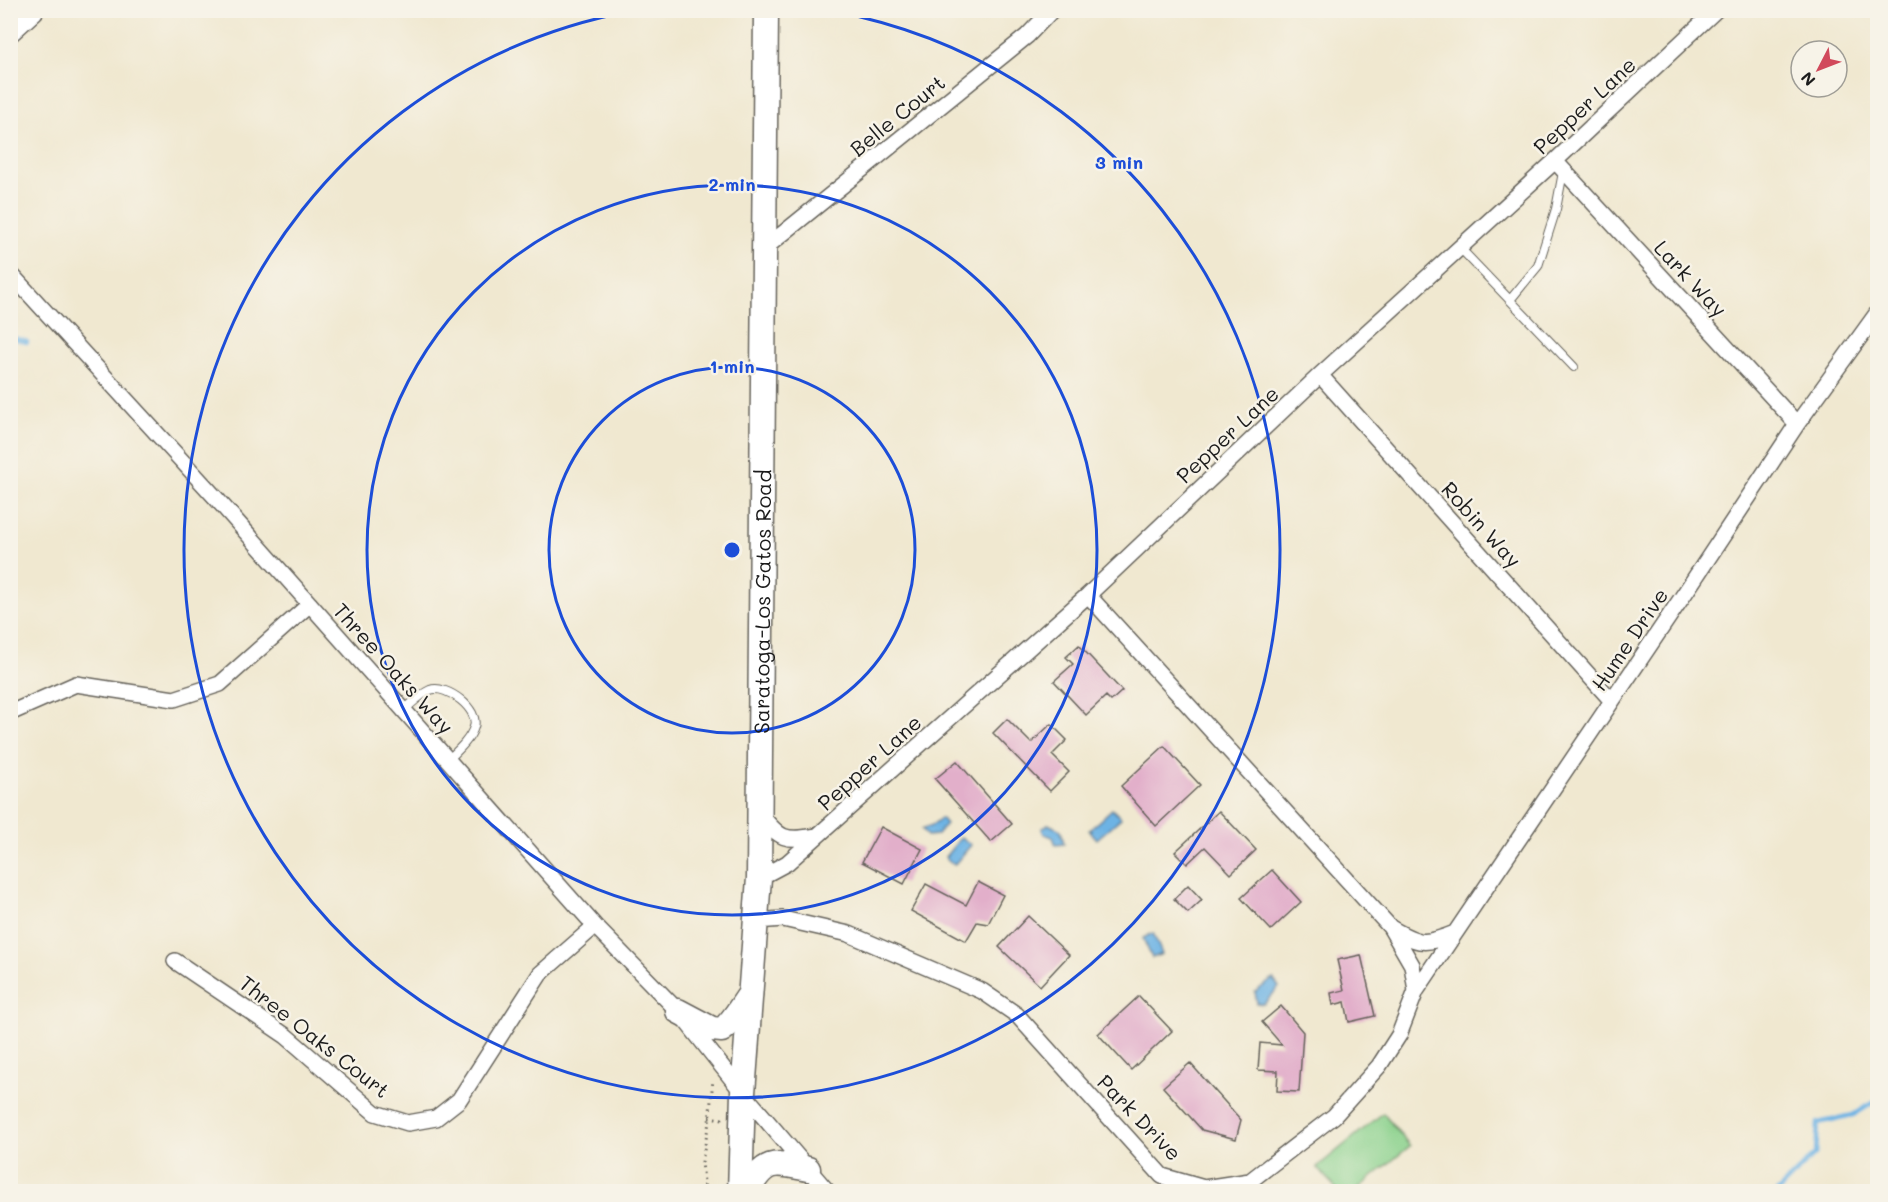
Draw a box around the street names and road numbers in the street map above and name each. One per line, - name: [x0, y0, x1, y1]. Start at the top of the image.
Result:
- street label: Pepper Lane: [1527, 51, 1641, 159]
- street label: Belle Court: [844, 68, 950, 162]
- street label: Lark Way: [1649, 234, 1733, 322]
- street label: Pepper Lane: [1170, 380, 1284, 488]
- street label: Saratoga-Los Gatos Road: [747, 469, 776, 734]
- street label: Robin Way: [1436, 475, 1528, 573]
- street label: Hume Drive: [1585, 582, 1673, 696]
- street label: Three Oaks Way: [328, 597, 460, 739]
- street label: Pepper Lane: [811, 708, 927, 816]
- street label: Three Oaks Court: [234, 969, 396, 1103]
- street label: Park Drive: [1092, 1068, 1188, 1166]

